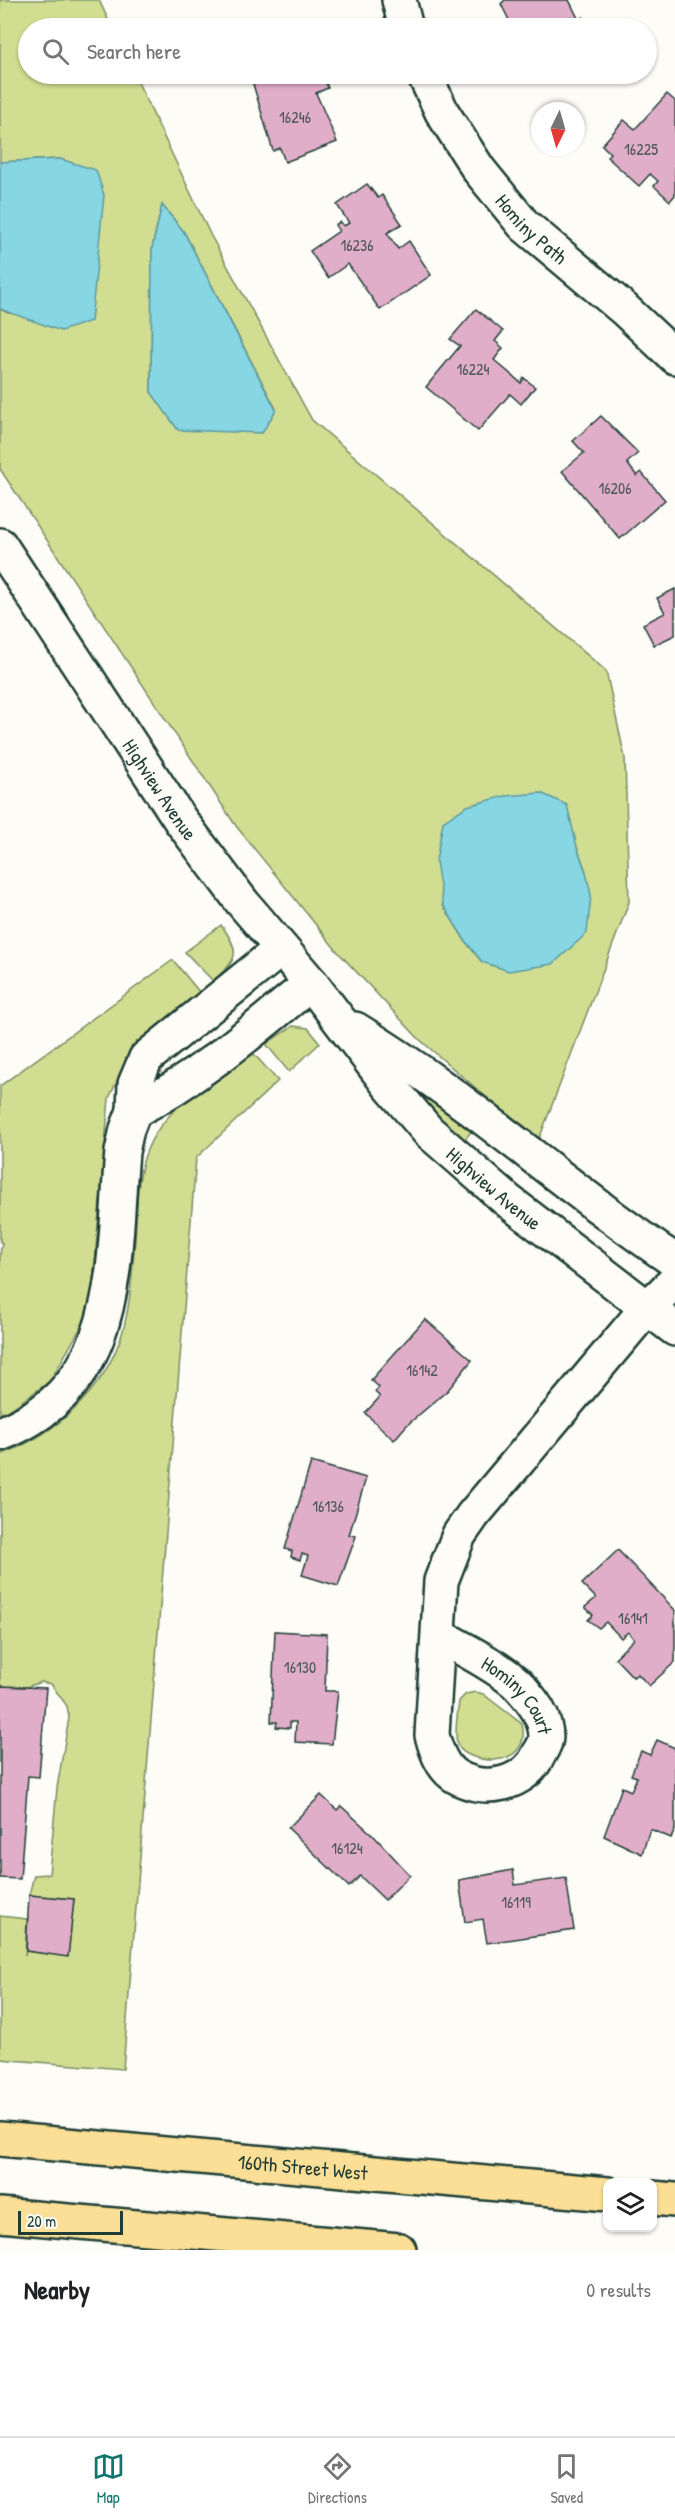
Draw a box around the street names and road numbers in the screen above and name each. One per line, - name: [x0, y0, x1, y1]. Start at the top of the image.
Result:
- street label: Hominy Path: [490, 188, 573, 270]
- street label: Highview Avenue: [117, 733, 204, 845]
- street label: Highview Avenue: [441, 1140, 547, 1235]
- street label: Hominy Court: [477, 1649, 560, 1737]
- street label: 160th Street West: [237, 2147, 370, 2186]

